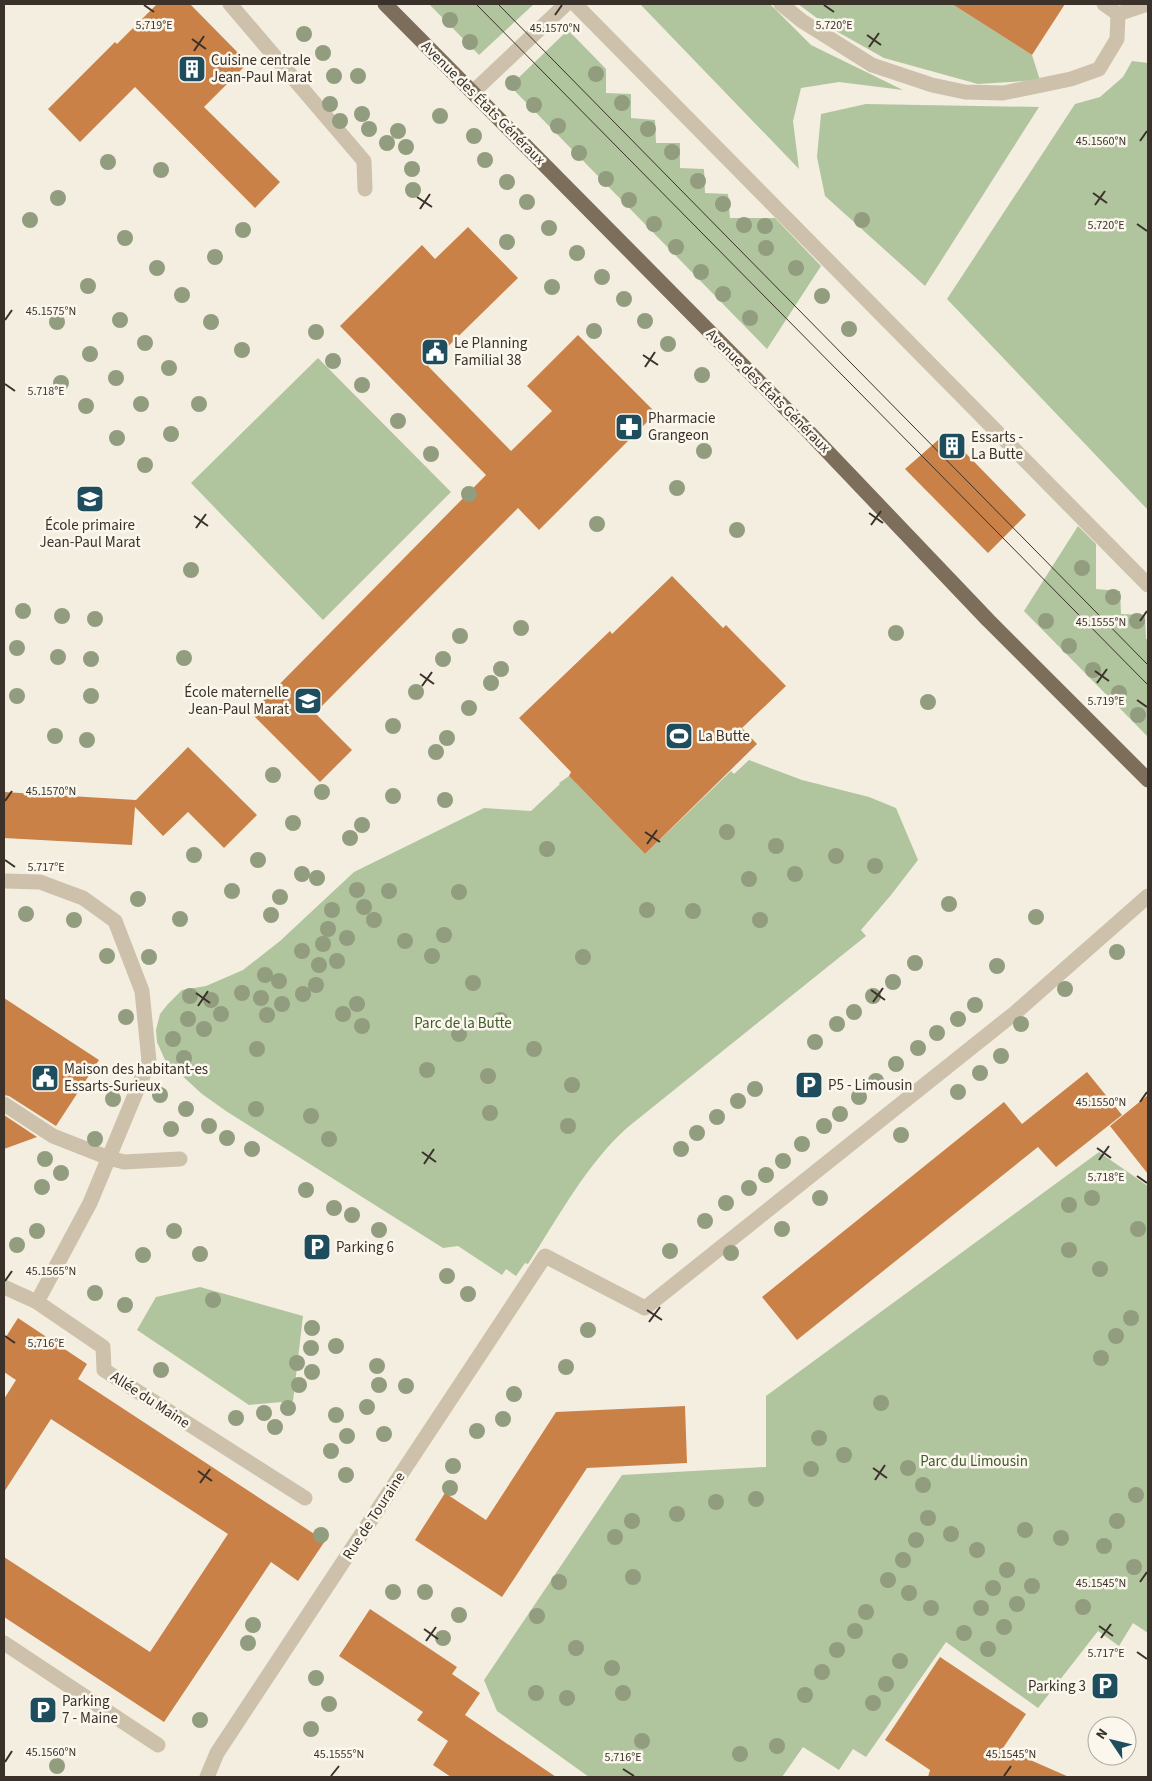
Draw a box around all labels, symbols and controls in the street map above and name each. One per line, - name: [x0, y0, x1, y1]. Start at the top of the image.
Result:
- text: 5.719°E: [135, 17, 173, 34]
- text: 5.720°E: [815, 17, 853, 34]
- text: 45.1570°N: [530, 20, 580, 37]
- street label: Avenue des États Généraux: [416, 36, 550, 170]
- place label: Cuisine centrale Jean-Paul Marat: [211, 50, 312, 88]
- building icon: Cuisine centrale Jean-Paul Marat: [177, 54, 207, 84]
- text: 45.1560°N: [1076, 133, 1126, 150]
- text: 5.720°E: [1087, 217, 1125, 234]
- text: 45.1575°N: [26, 303, 76, 320]
- street label: Avenue des États Généraux: [701, 324, 835, 458]
- place label: Le Planning Familial 38: [454, 333, 528, 371]
- public building icon: Le Planning Familial 38: [420, 337, 450, 367]
- text: 5.718°E: [27, 383, 65, 400]
- place label: Pharmacie Grangeon: [648, 408, 715, 446]
- pharmacy icon: Pharmacie Grangeon: [614, 412, 644, 442]
- place label: Essarts - La Butte: [971, 427, 1023, 465]
- building icon: Essarts - La Butte: [937, 431, 967, 461]
- school or university icon: École primaire Jean-Paul Marat: [75, 484, 105, 514]
- place label: École primaire Jean-Paul Marat: [40, 515, 140, 553]
- text: 45.1555°N: [1076, 614, 1126, 631]
- place label: École maternelle Jean-Paul Marat: [184, 682, 289, 720]
- school or university icon: École maternelle Jean-Paul Marat: [293, 686, 323, 716]
- text: 5.719°E: [1087, 693, 1125, 710]
- sports icon: La Butte: [664, 721, 694, 751]
- place label: La Butte: [698, 726, 750, 747]
- text: 45.1570°N: [26, 783, 76, 800]
- text: 5.717°E: [27, 859, 65, 876]
- park label: Parc de la Butte: [414, 1013, 512, 1034]
- place label: Maison des habitant-es Essarts-Surieux: [64, 1059, 208, 1097]
- public building icon: Maison des habitant-es Essarts-Surieux: [30, 1063, 60, 1093]
- parking icon: P5 - Limousin: [794, 1070, 824, 1100]
- place label: P5 - Limousin: [828, 1075, 913, 1096]
- text: 45.1550°N: [1076, 1094, 1126, 1111]
- text: 5.718°E: [1087, 1169, 1125, 1186]
- parking icon: Parking 6: [302, 1232, 332, 1262]
- place label: Parking 6: [336, 1237, 394, 1258]
- text: 45.1565°N: [26, 1263, 76, 1280]
- text: 5.716°E: [27, 1335, 65, 1352]
- street label: Allée du Maine: [106, 1366, 194, 1434]
- park label: Parc du Limousin: [920, 1451, 1028, 1472]
- street label: Rue de Touraine: [338, 1468, 410, 1564]
- text: 45.1545°N: [1076, 1575, 1126, 1592]
- text: 5.717°E: [1087, 1645, 1125, 1662]
- parking icon: Parking 3: [1090, 1671, 1120, 1701]
- place label: Parking 3: [1028, 1676, 1086, 1697]
- place label: Parking 7 - Maine: [62, 1691, 118, 1729]
- parking icon: Parking 7 - Maine: [28, 1695, 58, 1725]
- north arrow: [1087, 1716, 1137, 1766]
- text: N: [1091, 1725, 1113, 1744]
- text: 45.1560°N: [26, 1744, 76, 1761]
- text: 45.1555°N: [314, 1746, 364, 1763]
- text: 45.1545°N: [986, 1746, 1036, 1763]
- text: 5.716°E: [604, 1749, 642, 1766]

